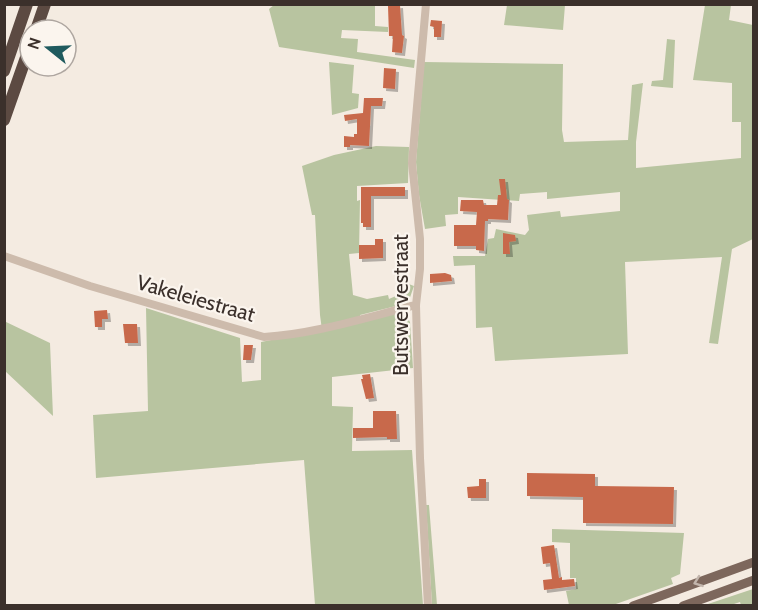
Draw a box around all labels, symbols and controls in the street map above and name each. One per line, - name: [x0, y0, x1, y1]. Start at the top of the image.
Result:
- north arrow: [18, 18, 78, 78]
- text: N: [23, 35, 45, 52]
- street label: Butswervestraat: [388, 234, 413, 376]
- street label: Vakeleiestraat: [134, 269, 258, 327]
- one-way arrow: [694, 575, 705, 587]

